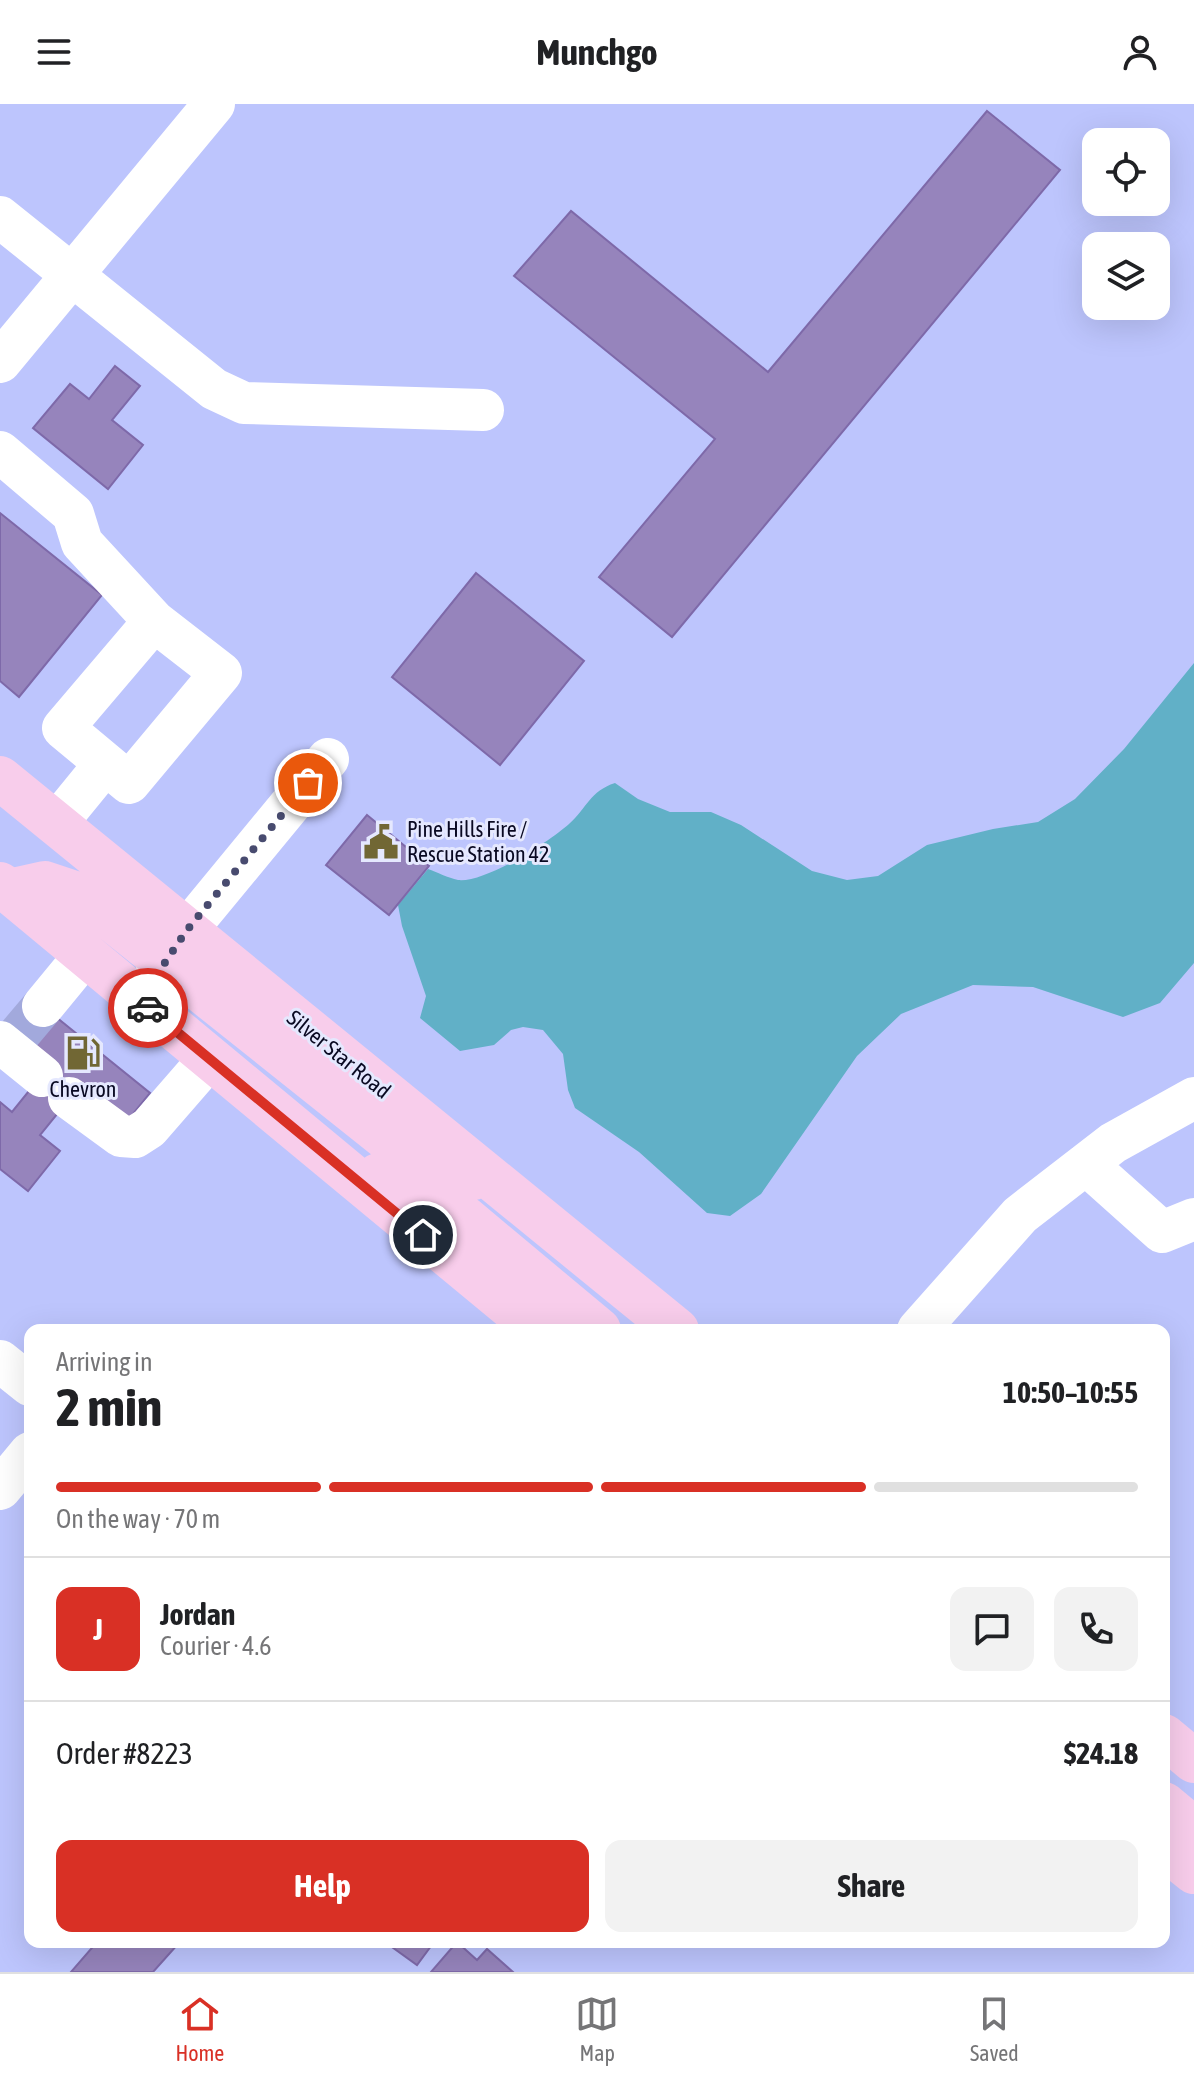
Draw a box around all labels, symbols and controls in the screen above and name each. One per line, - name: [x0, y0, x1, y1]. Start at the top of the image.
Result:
- icon: menu: [32, 30, 76, 74]
- icon: person: [1118, 30, 1162, 74]
- text: Munchgo: [536, 31, 658, 73]
- map controls: [1082, 128, 1170, 320]
- button: locate: [1082, 128, 1170, 216]
- button: layers: [1082, 232, 1170, 320]
- pin: [274, 749, 342, 817]
- icon: bag: [286, 761, 330, 805]
- place label: Pine Hills Fire / Rescue Station 42: [407, 816, 549, 867]
- public building icon: Pine Hills Fire / Rescue Station 42: [362, 823, 400, 861]
- courier: [108, 968, 188, 1048]
- icon: car: [126, 986, 170, 1030]
- street label: Silver Star Road: [282, 1004, 396, 1104]
- fuel station icon: Chevron: [64, 1034, 102, 1072]
- place label: Chevron: [50, 1076, 116, 1102]
- pin: [389, 1201, 457, 1269]
- icon: home: [401, 1213, 445, 1257]
- text: Arriving in: [56, 1347, 153, 1377]
- text: 10:50–10:55: [1003, 1375, 1138, 1409]
- text: 2 min: [56, 1377, 162, 1437]
- text: On the way · 70 m: [56, 1504, 220, 1534]
- button: chat: [950, 1587, 1034, 1671]
- button: phone: [1054, 1587, 1138, 1671]
- text: Jordan: [160, 1597, 235, 1631]
- text: J: [93, 1612, 103, 1646]
- text: Courier · 4.6: [160, 1631, 271, 1661]
- text: Order #8223: [56, 1736, 193, 1770]
- text: $24.18: [1064, 1736, 1138, 1770]
- button: Help: [56, 1840, 589, 1932]
- button: Share: [605, 1840, 1138, 1932]
- tab: Home: [175, 1992, 224, 2066]
- tab: Map: [575, 1992, 619, 2066]
- tab: Saved: [970, 1992, 1019, 2066]

